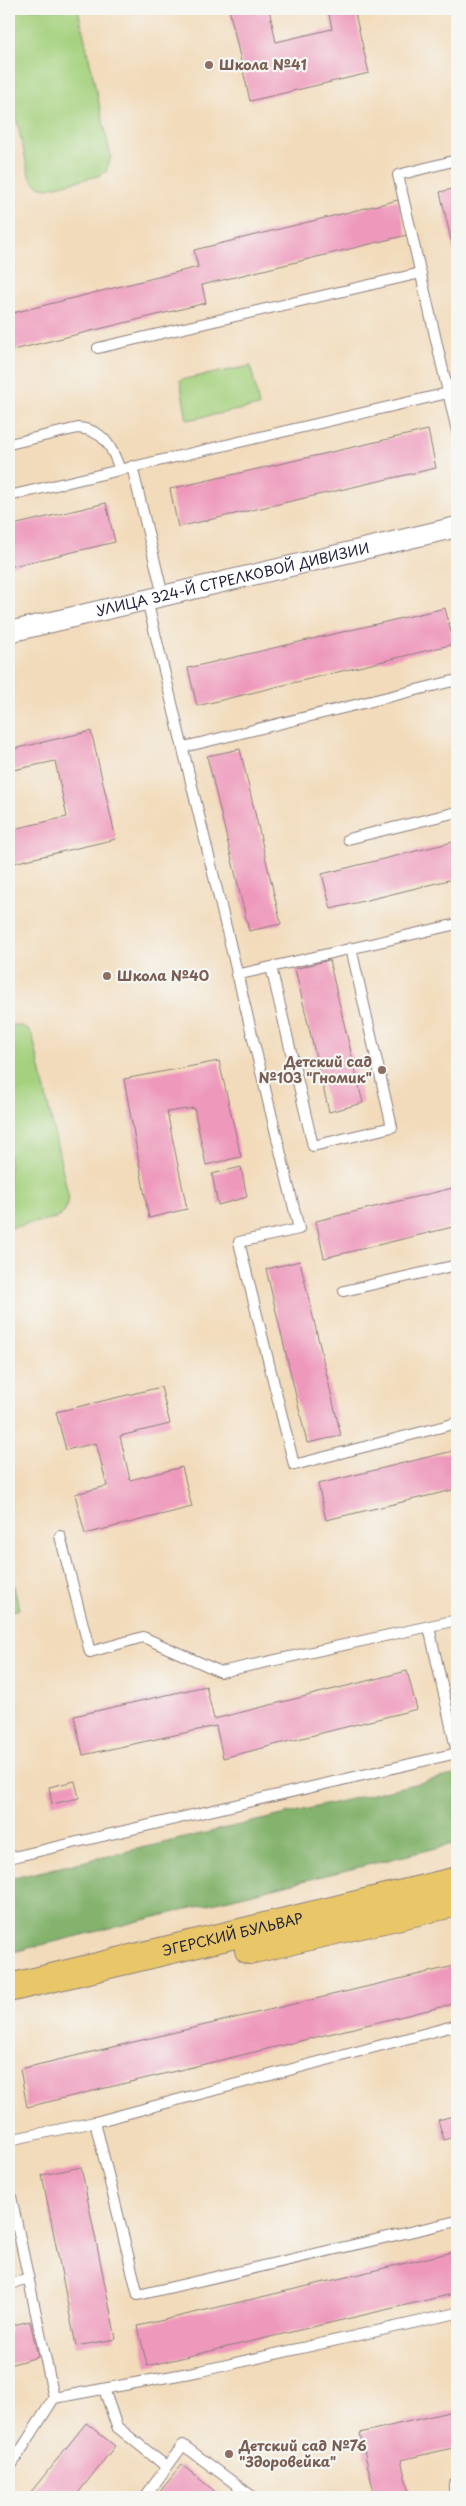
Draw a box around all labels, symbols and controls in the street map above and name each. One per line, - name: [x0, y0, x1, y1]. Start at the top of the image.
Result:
- place label: Школа №41: [219, 54, 307, 75]
- marker: Школа №41: [203, 59, 215, 71]
- street label: УЛИЦА 324-Й СТРЕЛКОВОЙ ДИВИЗИИ: [94, 537, 372, 621]
- place label: Школа №40: [117, 965, 209, 986]
- marker: Школа №40: [101, 970, 113, 982]
- place label: Детский сад №103 "Гномик": [259, 1051, 373, 1088]
- marker: Детский сад №103 "Гномик": [376, 1064, 388, 1076]
- street label: ЭГЕРСКИЙ БУЛЬВАР: [160, 1907, 306, 1961]
- place label: Детский сад №76 "Здоровейка": [238, 2435, 367, 2472]
- marker: Детский сад №76 "Здоровейка": [223, 2448, 235, 2460]

